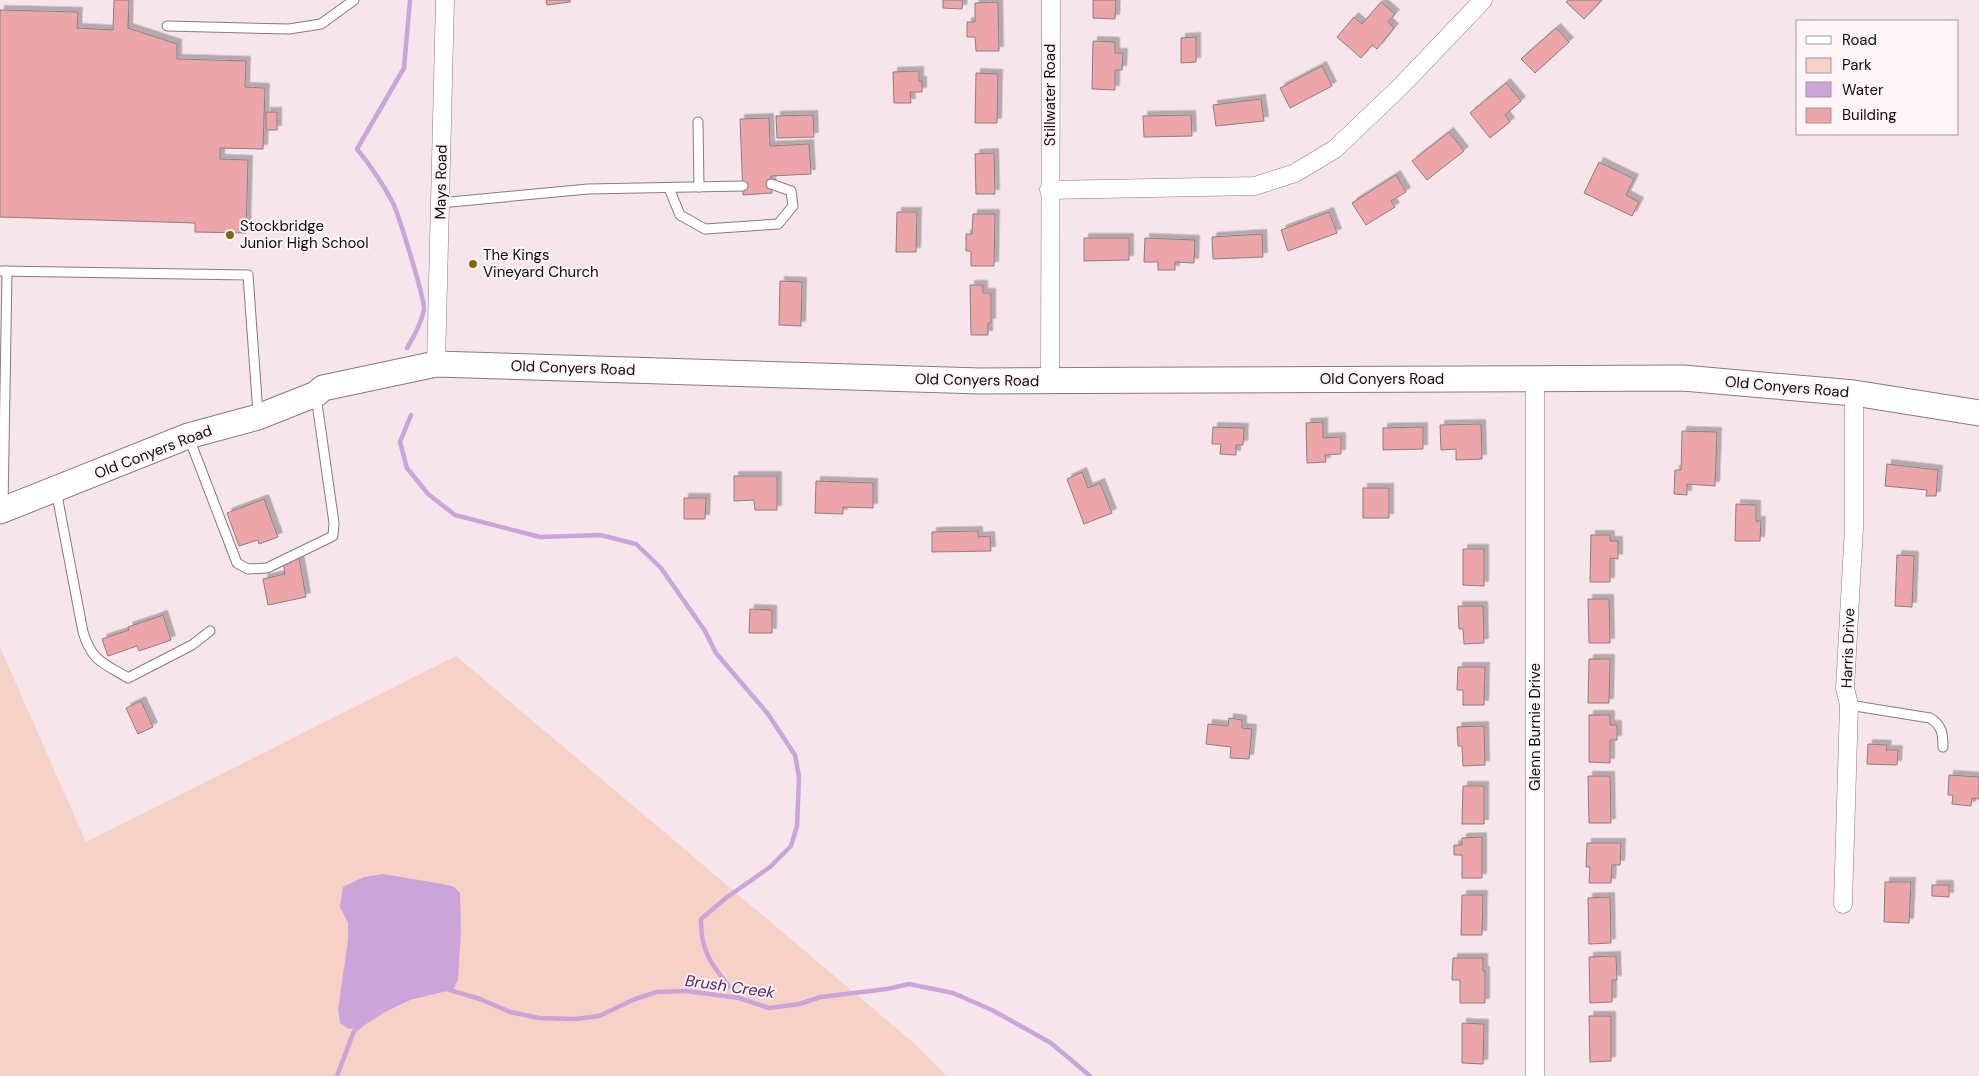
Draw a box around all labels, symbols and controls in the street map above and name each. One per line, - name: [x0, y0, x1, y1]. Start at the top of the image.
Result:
- legend: [1796, 20, 1959, 135]
- text: Road: [1842, 30, 1877, 50]
- street label: Stillwater Road: [1040, 44, 1060, 146]
- text: Park: [1842, 55, 1872, 75]
- text: Water: [1842, 80, 1884, 100]
- text: Building: [1842, 105, 1897, 125]
- street label: Mays Road: [430, 144, 452, 220]
- place label: Stockbridge Junior High School: [240, 216, 369, 253]
- marker: Stockbridge Junior High School: [224, 229, 236, 241]
- place label: The Kings Vineyard Church: [483, 245, 599, 282]
- marker: The Kings Vineyard Church: [467, 258, 479, 270]
- street label: Old Conyers Road: [510, 356, 636, 380]
- street label: Old Conyers Road: [915, 369, 1039, 391]
- street label: Old Conyers Road: [1320, 369, 1444, 389]
- street label: Old Conyers Road: [1724, 372, 1850, 402]
- street label: Old Conyers Road: [91, 420, 215, 484]
- street label: Harris Drive: [1837, 608, 1859, 688]
- street label: Glenn Burnie Drive: [1525, 663, 1545, 791]
- water label: Brush Creek: [684, 970, 777, 1003]

